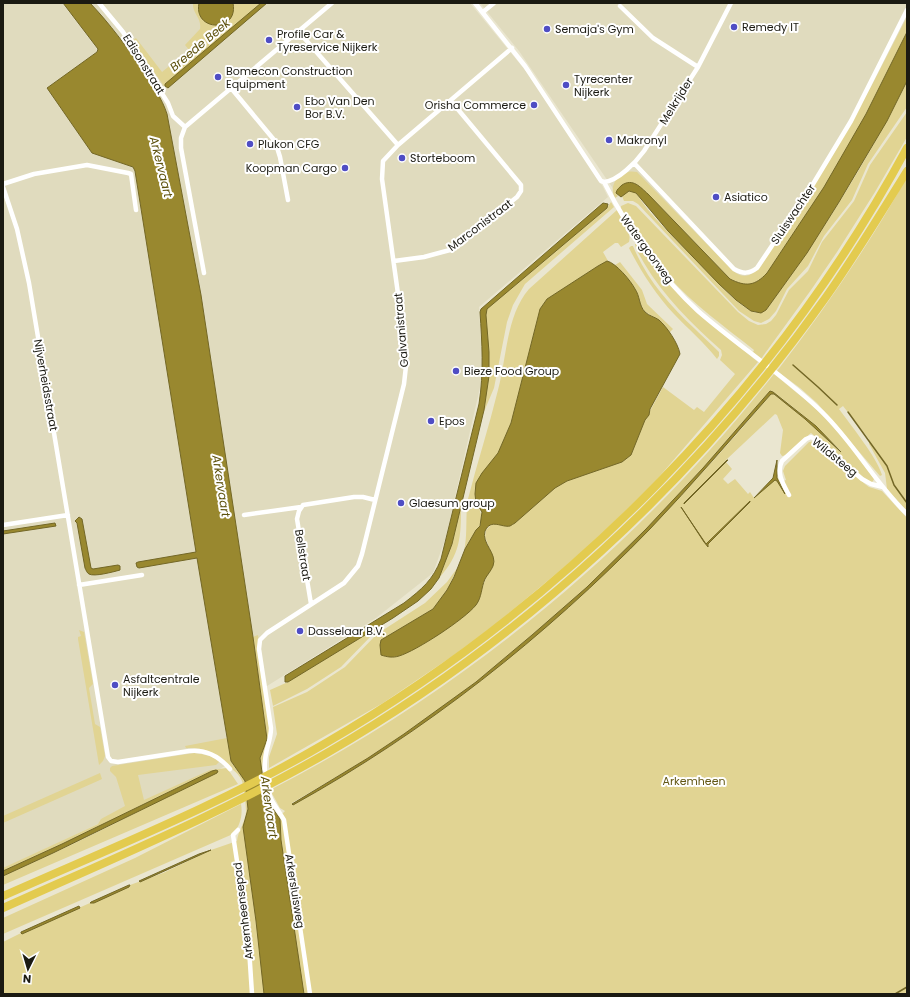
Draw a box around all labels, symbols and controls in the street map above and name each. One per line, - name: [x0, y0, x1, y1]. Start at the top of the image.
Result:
- water label: Breede Beek: [166, 14, 234, 75]
- place label: Remedy IT: [742, 19, 799, 35]
- place label: Semaja's Gym: [555, 21, 634, 37]
- marker: Remedy IT: [729, 22, 739, 32]
- marker: Semaja's Gym: [542, 24, 552, 34]
- place label: Profile Car & Tyreservice Nijkerk: [277, 26, 378, 55]
- street label: Edisonstraat: [119, 31, 169, 97]
- marker: Profile Car & Tyreservice Nijkerk: [264, 35, 274, 45]
- place label: Bomecon Construction Equipment: [226, 63, 353, 92]
- place label: Tyrecenter Nijkerk: [574, 71, 633, 100]
- marker: Bomecon Construction Equipment: [213, 72, 223, 82]
- street label: Melkrijder: [655, 74, 697, 128]
- marker: Tyrecenter Nijkerk: [561, 80, 571, 90]
- place label: Ebo Van Den Bor B.V.: [305, 93, 375, 122]
- place label: Orisha Commerce: [425, 97, 526, 113]
- marker: Orisha Commerce: [529, 100, 539, 110]
- marker: Ebo Van Den Bor B.V.: [292, 102, 302, 112]
- place label: Makronyl: [617, 132, 667, 148]
- water label: Arkervaart: [145, 134, 177, 200]
- marker: Makronyl: [604, 135, 614, 145]
- place label: Plukon CFG: [258, 136, 320, 152]
- marker: Plukon CFG: [245, 139, 255, 149]
- place label: Storteboom: [410, 150, 475, 166]
- marker: Storteboom: [397, 153, 407, 163]
- place label: Koopman Cargo: [246, 160, 337, 176]
- marker: Koopman Cargo: [340, 163, 350, 173]
- street label: Sluiswachter: [767, 181, 819, 247]
- place label: Asiatico: [724, 189, 768, 205]
- marker: Asiatico: [711, 192, 721, 202]
- street label: Marconistraat: [444, 195, 516, 255]
- street label: Watergoorweg: [616, 211, 678, 287]
- street label: Galvanistraat: [390, 292, 412, 368]
- street label: Nijverheidsstraat: [30, 338, 62, 432]
- place label: Bieze Food Group: [464, 363, 559, 379]
- marker: Bieze Food Group: [451, 366, 461, 376]
- place label: Epos: [439, 413, 465, 429]
- marker: Epos: [426, 416, 436, 426]
- street label: Wildsteeg: [809, 434, 861, 480]
- water label: Arkervaart: [208, 453, 235, 519]
- place label: Glaesum group: [409, 495, 495, 511]
- marker: Glaesum group: [396, 498, 406, 508]
- street label: Bellstraat: [291, 528, 315, 582]
- place label: Dasselaar B.V.: [308, 623, 385, 639]
- marker: Dasselaar B.V.: [295, 626, 305, 636]
- place label: Asfaltcentrale Nijkerk: [123, 671, 200, 700]
- marker: Asfaltcentrale Nijkerk: [110, 680, 120, 690]
- park label: Arkemheen: [662, 773, 726, 789]
- water label: Arkervaart: [257, 774, 282, 840]
- street label: Arkersluisweg: [281, 853, 309, 929]
- street label: Arkemheensepad: [229, 861, 257, 961]
- north arrow: [8, 949, 48, 989]
- text: N: [22, 971, 32, 987]

